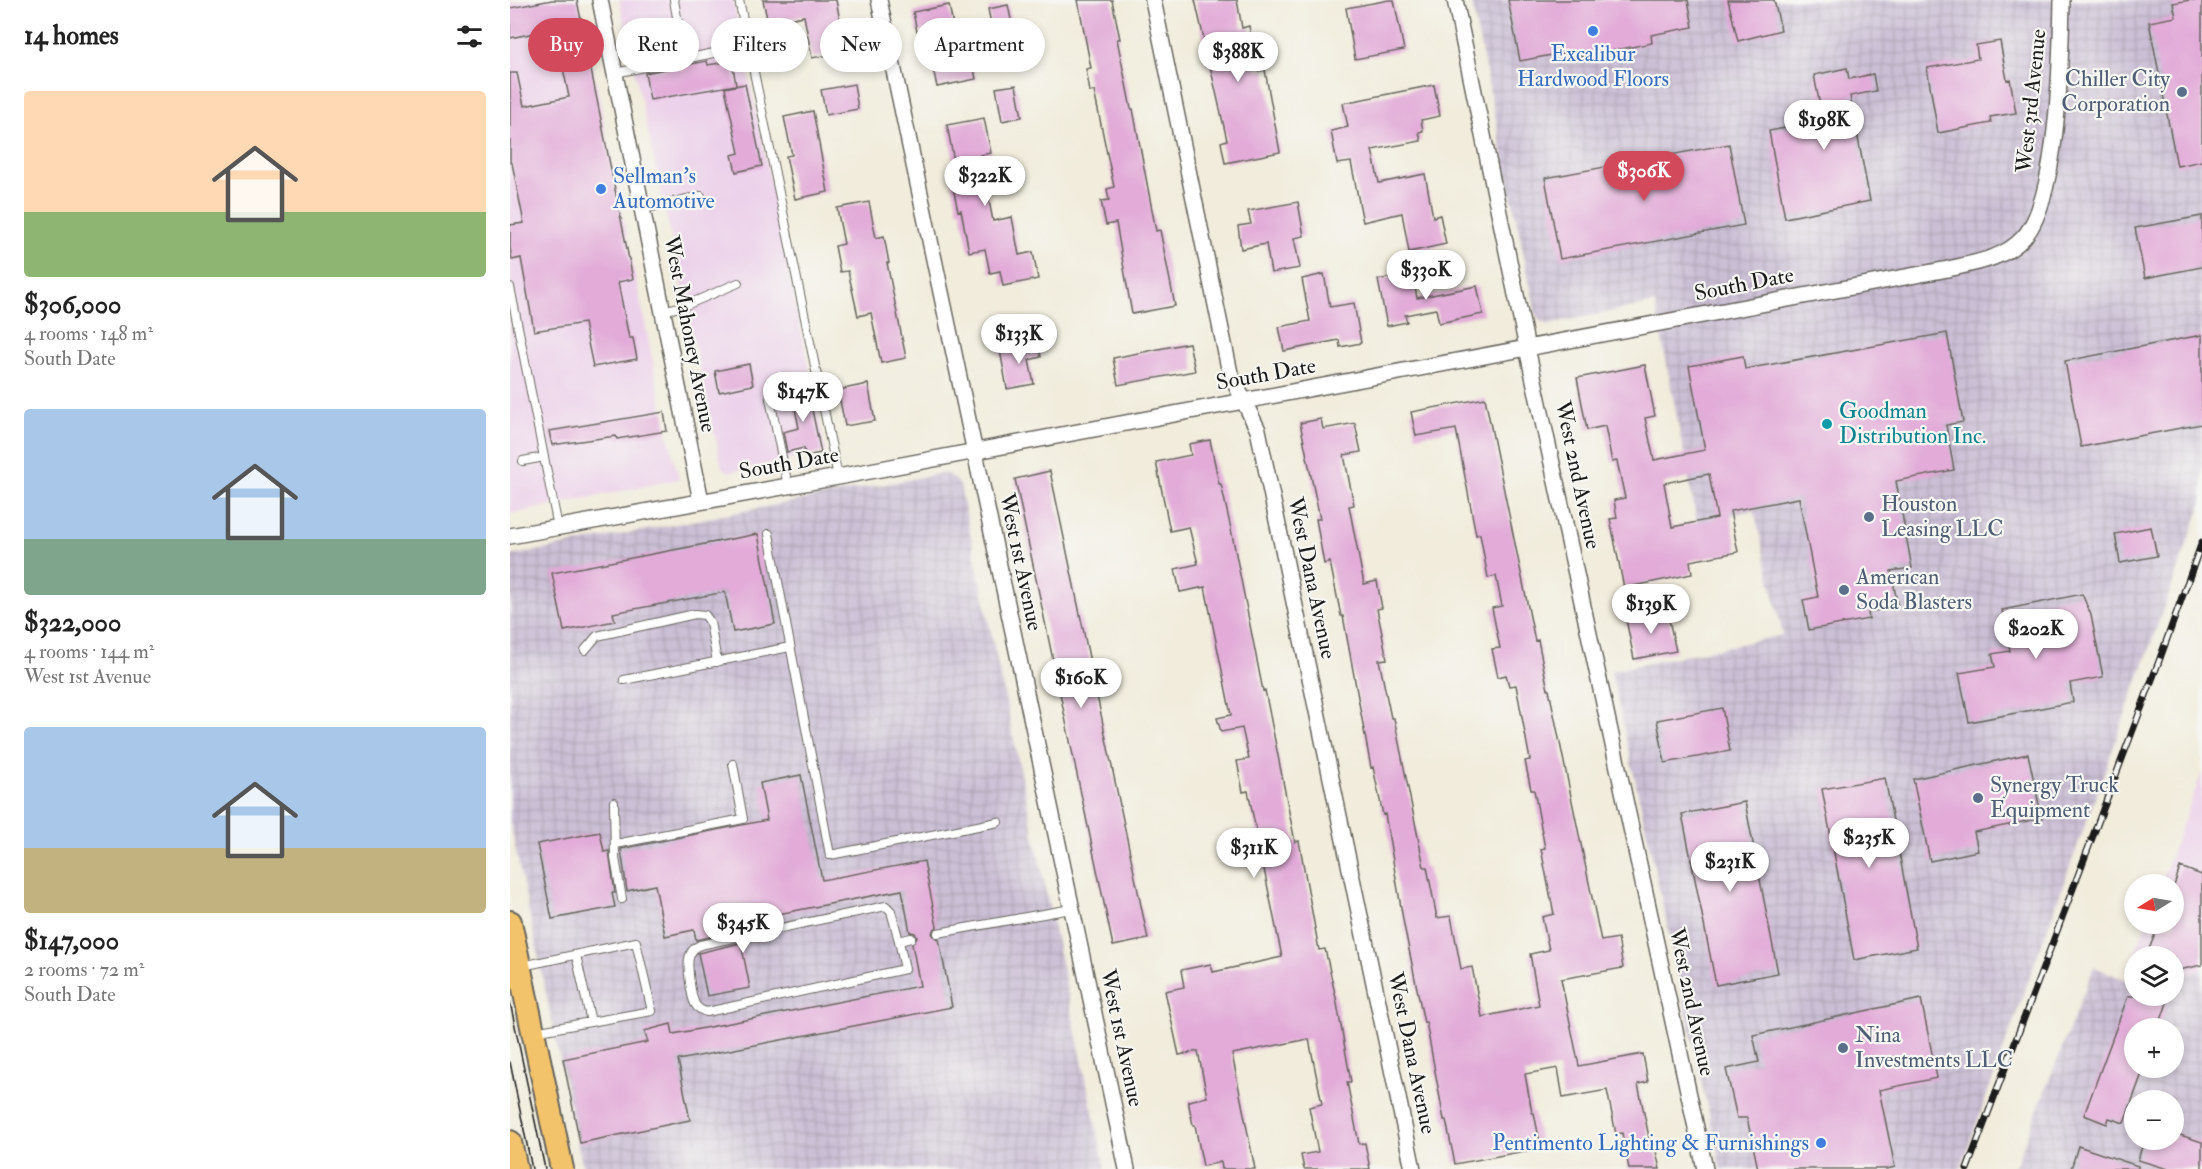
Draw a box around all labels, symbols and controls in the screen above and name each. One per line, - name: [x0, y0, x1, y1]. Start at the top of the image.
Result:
- chip: Buy: [528, 18, 604, 72]
- chip: Rent: [616, 18, 699, 72]
- chip: Filters: [711, 18, 808, 72]
- chip: New: [820, 18, 902, 72]
- chip: Apartment: [914, 18, 1045, 72]
- text: 14 homes: [24, 20, 119, 52]
- icon: filters: [453, 20, 486, 53]
- marker: Excalibur Hardwood Floors: [1586, 24, 1600, 38]
- street label: West 3rd Avenue: [2009, 28, 2052, 175]
- pin: $388K: [1196, 32, 1280, 83]
- text: $388K: [1212, 39, 1264, 64]
- place label: Excalibur Hardwood Floors: [1517, 40, 1669, 93]
- place label: Chiller City Corporation: [2061, 65, 2170, 119]
- marker: Chiller City Corporation: [2175, 85, 2189, 99]
- pin: $198K: [1782, 100, 1866, 151]
- text: $198K: [1798, 107, 1850, 132]
- icon: home: [201, 130, 309, 238]
- pin: $306K: [1602, 151, 1686, 202]
- pin: $322K: [943, 156, 1027, 207]
- text: $306K: [1617, 158, 1671, 183]
- place label: Sellman's Automotive: [612, 162, 715, 215]
- text: $322K: [958, 163, 1012, 188]
- marker: Sellman's Automotive: [594, 182, 608, 196]
- street label: West Mahoney Avenue: [657, 232, 723, 435]
- pin: $330K: [1384, 250, 1468, 301]
- text: $330K: [1401, 257, 1451, 282]
- street label: South Date: [1692, 261, 1796, 307]
- text: $306,000: [24, 289, 121, 321]
- pin: $133K: [977, 314, 1061, 365]
- text: 4 rooms · 148 m²: [24, 321, 153, 346]
- text: $133K: [995, 321, 1043, 346]
- text: South Date: [24, 346, 116, 371]
- street label: South Date: [1214, 351, 1318, 397]
- pin: $147K: [761, 372, 845, 423]
- text: $147K: [777, 379, 829, 404]
- place label: Goodman Distribution Inc.: [1839, 397, 1986, 450]
- street label: West 2nd Avenue: [1548, 398, 1607, 552]
- marker: Goodman Distribution Inc.: [1820, 417, 1834, 431]
- street label: South Date: [737, 440, 841, 486]
- icon: home: [201, 448, 309, 556]
- street label: West 1st Avenue: [993, 490, 1049, 633]
- place label: Houston Leasing LLC: [1881, 490, 2003, 543]
- street label: West Dana Avenue: [1281, 494, 1343, 661]
- marker: Houston Leasing LLC: [1862, 510, 1876, 524]
- place label: American Soda Blasters: [1855, 563, 1972, 616]
- marker: American Soda Blasters: [1837, 583, 1851, 597]
- pin: $139K: [1609, 584, 1693, 635]
- text: $139K: [1626, 591, 1676, 616]
- text: $322,000: [24, 607, 121, 639]
- pin: $202K: [1994, 609, 2078, 660]
- text: $202K: [2008, 616, 2064, 641]
- text: 4 rooms · 144 m²: [24, 639, 154, 664]
- pin: $160K: [1039, 658, 1123, 709]
- text: West 1st Avenue: [24, 664, 151, 689]
- text: $160K: [1055, 665, 1107, 690]
- icon: home: [201, 766, 309, 874]
- place label: Synergy Truck Equipment: [1990, 771, 2119, 825]
- marker: Synergy Truck Equipment: [1971, 791, 1985, 805]
- pin: $235K: [1827, 818, 1911, 869]
- text: $235K: [1843, 825, 1895, 850]
- pin: $311K: [1212, 828, 1296, 879]
- text: $311K: [1230, 835, 1278, 860]
- pin: $231K: [1688, 842, 1772, 893]
- text: $231K: [1705, 849, 1755, 874]
- north arrow: [2124, 874, 2184, 934]
- map controls: [2124, 874, 2184, 1150]
- pin: $345K: [701, 903, 785, 954]
- text: $345K: [717, 910, 769, 935]
- text: $147,000: [24, 925, 119, 957]
- street label: West 2nd Avenue: [1662, 925, 1721, 1079]
- button: layers: [2124, 946, 2184, 1006]
- text: 2 rooms · 72 m²: [24, 957, 144, 982]
- street label: West 1st Avenue: [1094, 966, 1150, 1109]
- street label: West Dana Avenue: [1381, 969, 1443, 1136]
- text: South Date: [24, 982, 116, 1007]
- button: +: [2124, 1018, 2184, 1078]
- place label: Nina Investments LLC: [1855, 1021, 2013, 1074]
- marker: Nina Investments LLC: [1836, 1041, 1850, 1055]
- button: −: [2124, 1090, 2184, 1150]
- place label: Pentimento Lighting & Furnishings: [1492, 1129, 1809, 1157]
- marker: Pentimento Lighting & Furnishings: [1814, 1136, 1828, 1150]

